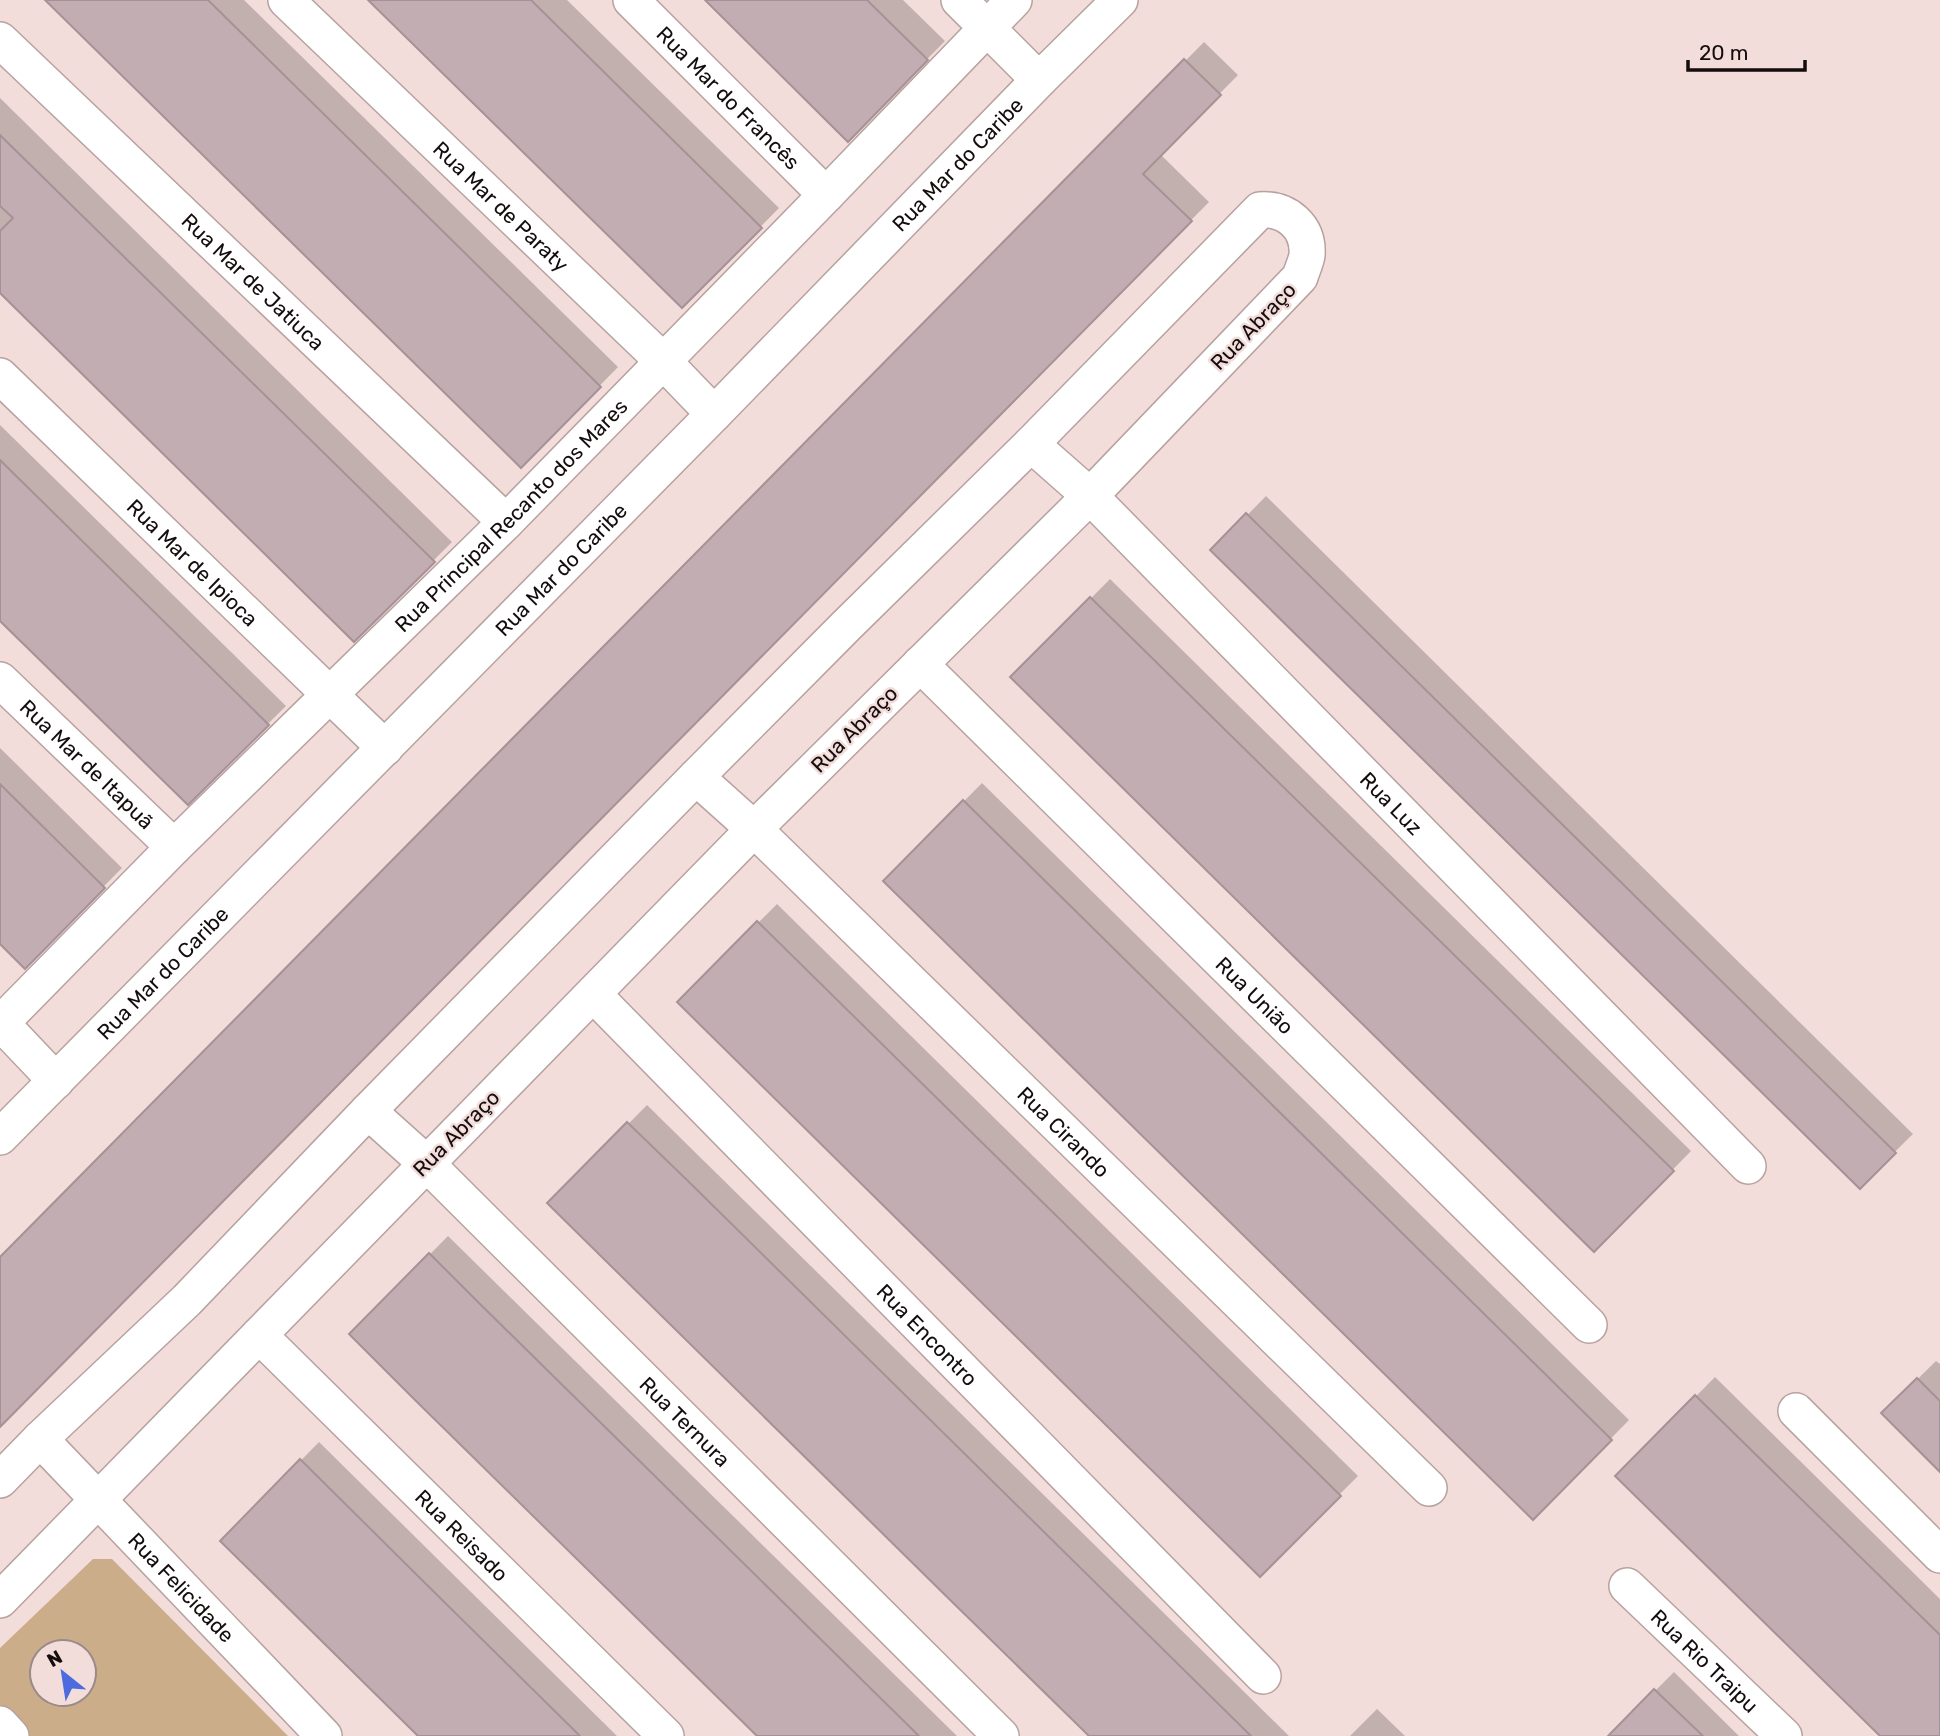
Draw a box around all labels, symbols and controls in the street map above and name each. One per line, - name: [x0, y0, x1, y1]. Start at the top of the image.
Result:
- street label: Rua Mar do Francês: [652, 21, 805, 174]
- scale bar: [1688, 28, 1805, 72]
- text: 20 m: [1699, 40, 1748, 65]
- street label: Rua Mar do Caribe: [887, 92, 1028, 236]
- street label: Rua Mar de Paraty: [428, 136, 574, 277]
- street label: Rua Mar de Jatiuca: [177, 208, 330, 355]
- street label: Rua Abraço: [1205, 277, 1301, 375]
- street label: Rua Principal Recanto dos Mares: [389, 393, 632, 637]
- street label: Rua Mar de Ipioca: [122, 493, 263, 631]
- street label: Rua Mar do Caribe: [490, 498, 632, 641]
- street label: Rua Abraço: [805, 680, 903, 778]
- street label: Rua Mar de Itapuã: [15, 694, 159, 834]
- street label: Rua Luz: [1355, 766, 1428, 840]
- street label: Rua Mar do Caribe: [91, 901, 233, 1044]
- street label: Rua União: [1211, 951, 1299, 1039]
- street label: Rua Cirando: [1013, 1081, 1115, 1182]
- street label: Rua Abraço: [407, 1084, 505, 1182]
- street label: Rua Encontro: [872, 1278, 983, 1391]
- street label: Rua Ternura: [635, 1371, 736, 1472]
- street label: Rua Reisado: [410, 1484, 514, 1586]
- street label: Rua Felicidade: [123, 1527, 240, 1647]
- street label: Rua Rio Traipu: [1646, 1604, 1764, 1718]
- north arrow: [28, 1638, 98, 1708]
- text: N: [43, 1645, 66, 1672]

